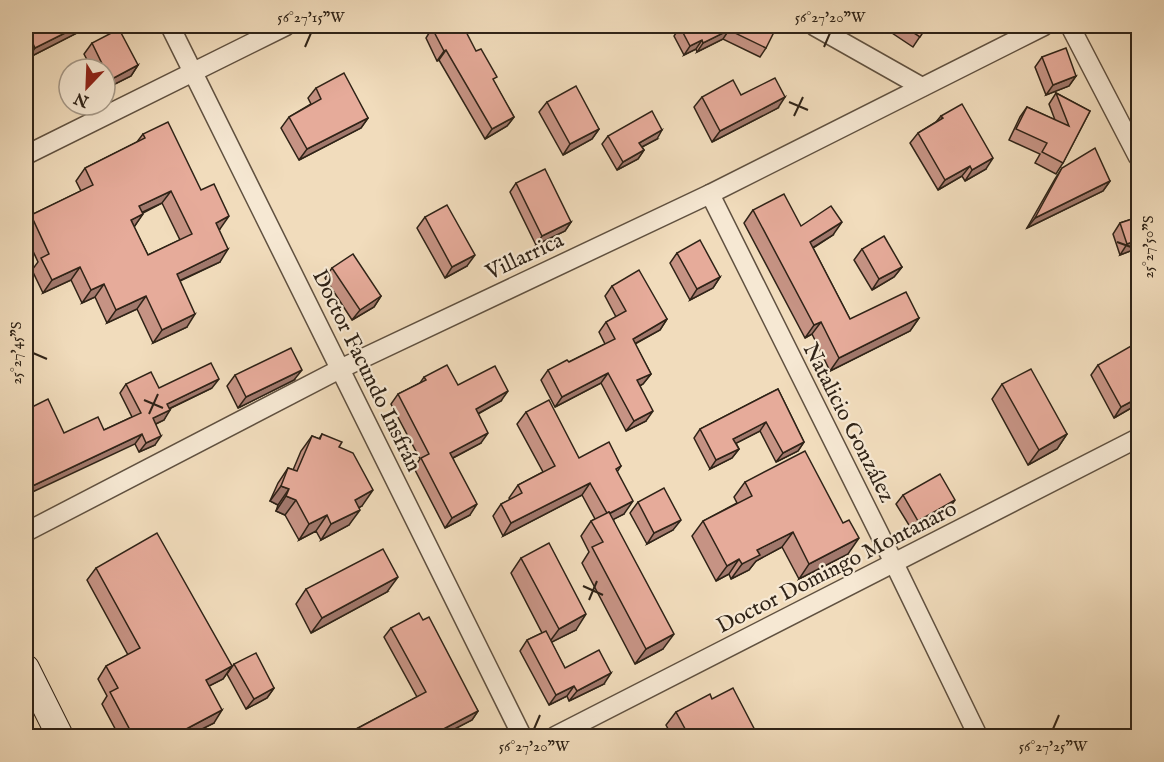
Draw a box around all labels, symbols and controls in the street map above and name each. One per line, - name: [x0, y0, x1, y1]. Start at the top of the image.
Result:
- text: 56°27'15"W: [277, 8, 345, 27]
- text: 56°27'20"W: [795, 8, 866, 27]
- north arrow: [57, 57, 117, 117]
- text: N: [71, 87, 93, 111]
- text: 25°27'50"S: [1139, 215, 1158, 279]
- street label: Villarrica: [481, 226, 569, 287]
- street label: Doctor Facundo Insfrán: [305, 265, 427, 477]
- text: 25°27'45"S: [7, 321, 26, 385]
- street label: Natalicio González: [796, 338, 901, 507]
- street label: Doctor Domingo Montanaro: [712, 495, 962, 641]
- text: 56°27'20"W: [499, 737, 570, 756]
- text: 56°27'25"W: [1019, 737, 1088, 756]

